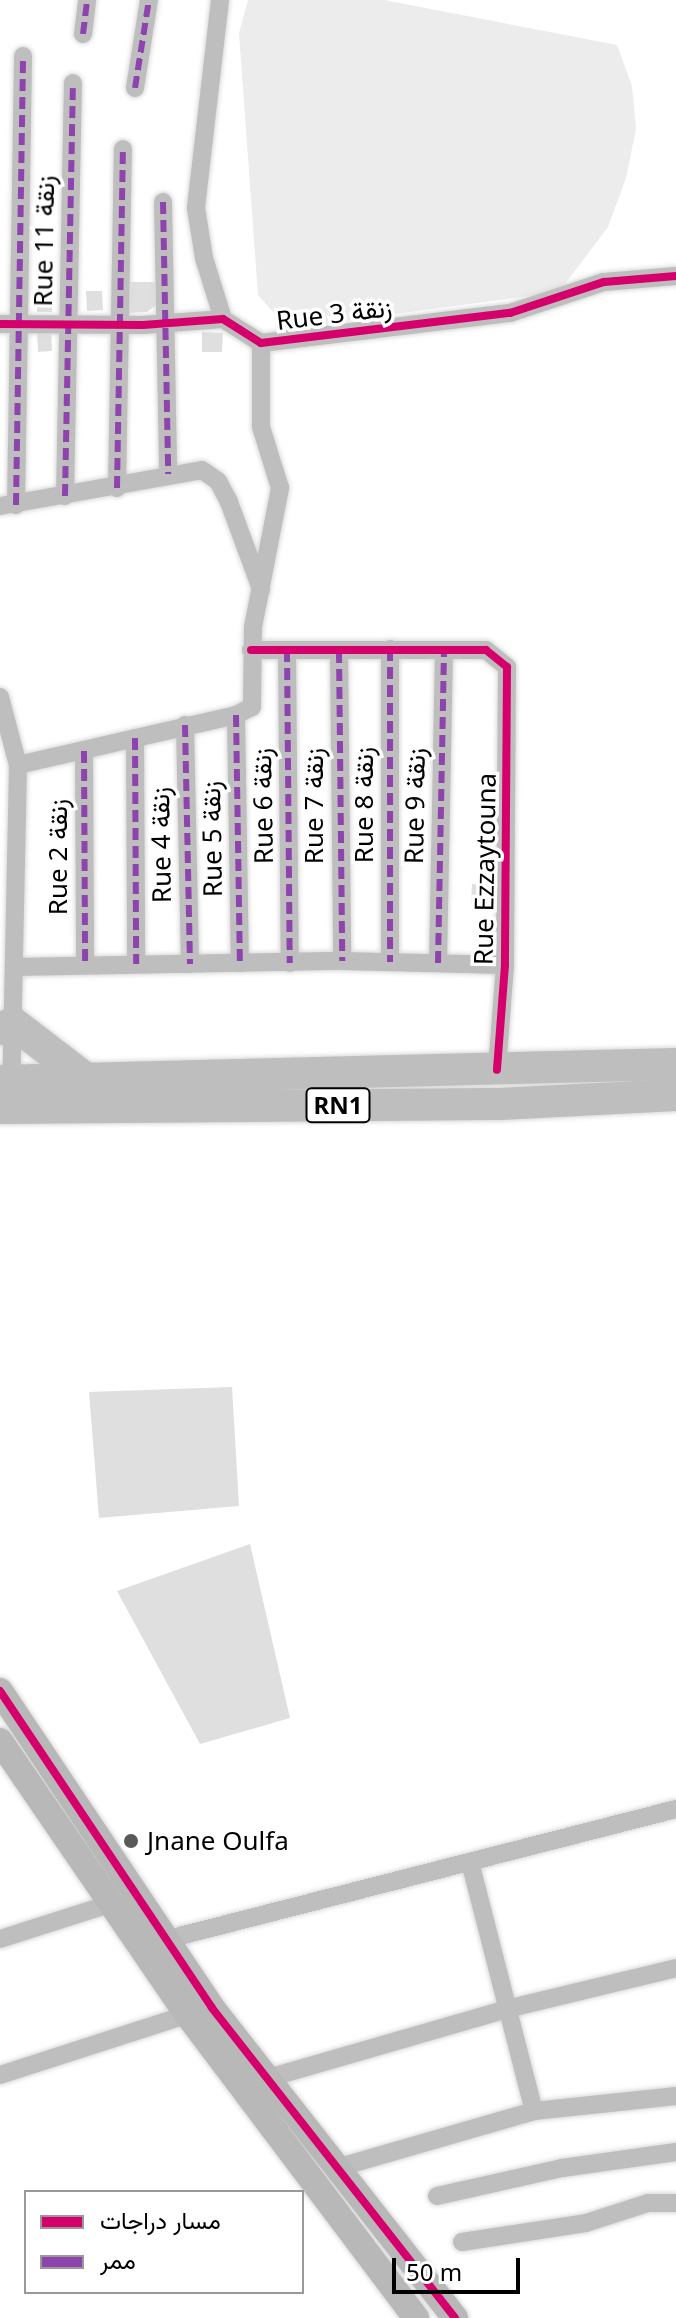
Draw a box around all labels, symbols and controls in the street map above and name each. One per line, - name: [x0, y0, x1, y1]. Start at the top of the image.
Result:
- street label: Rue 11 زنقة: [27, 175, 61, 307]
- street label: Rue 3 زنقة: [274, 291, 394, 337]
- street label: Rue 8 زنقة: [348, 747, 380, 863]
- street label: Rue 6 زنقة: [246, 748, 280, 864]
- street label: Rue 7 زنقة: [298, 748, 330, 864]
- street label: Rue 9 زنقة: [398, 748, 432, 864]
- street label: Rue Ezzaytouna: [468, 773, 502, 965]
- street label: Rue 5 زنقة: [195, 781, 229, 897]
- street label: Rue 4 زنقة: [144, 787, 178, 903]
- street label: Rue 2 زنقة: [42, 799, 74, 915]
- road number: RN1: [304, 1085, 372, 1125]
- place label: Jnane Oulfa: [147, 1825, 289, 1857]
- marker: Jnane Oulfa: [122, 1832, 140, 1850]
- legend: [24, 2190, 304, 2294]
- text: مسار دراجات: [100, 2203, 221, 2236]
- scale bar: [396, 2242, 524, 2292]
- text: ممر: [100, 2243, 136, 2276]
- text: 50 m: [406, 2255, 462, 2288]

